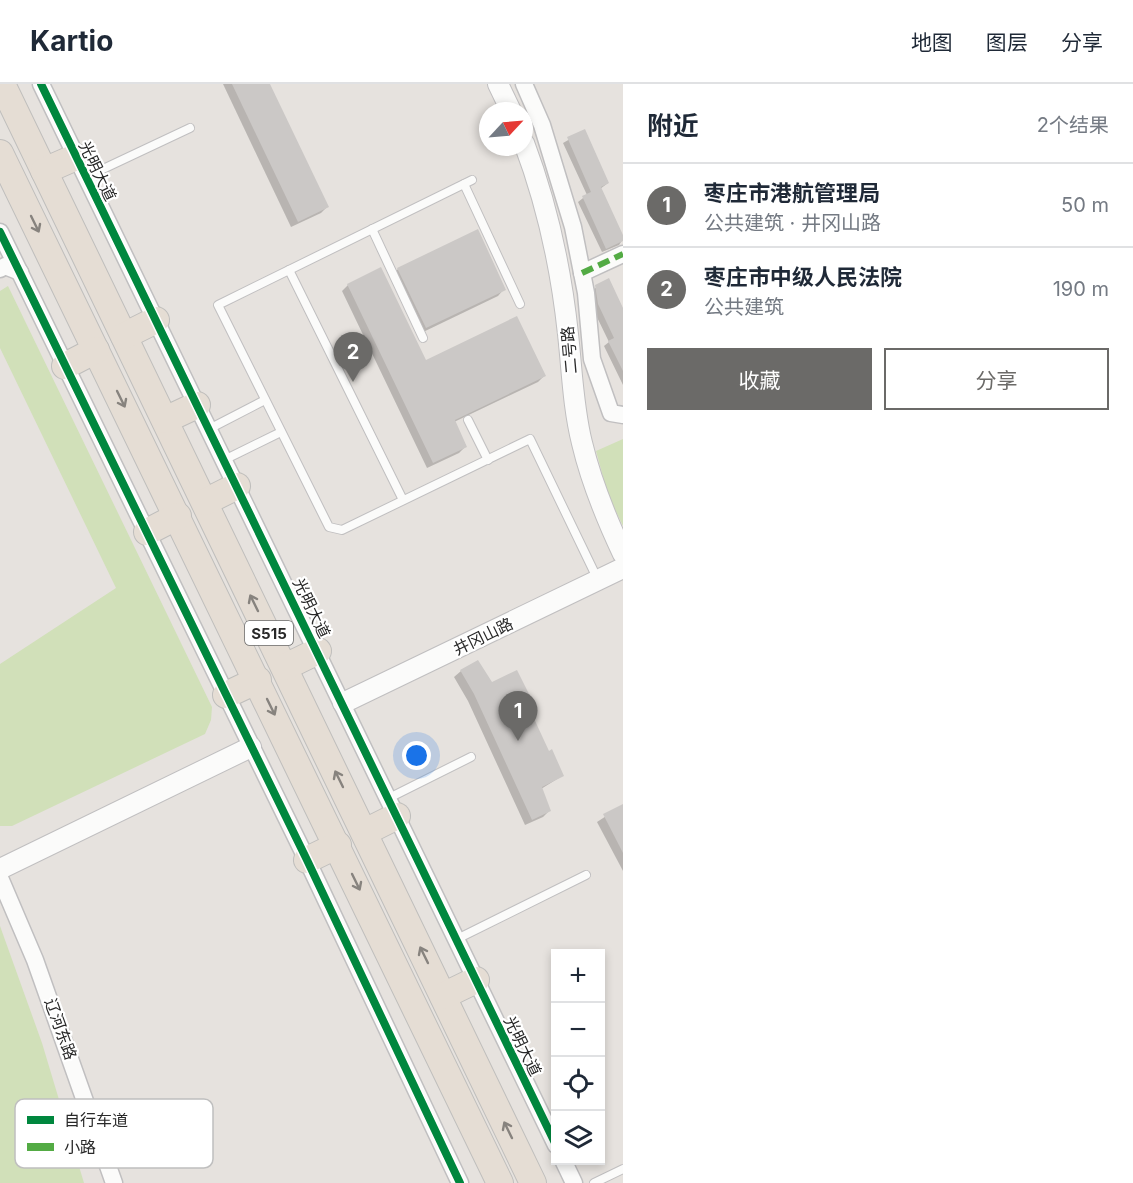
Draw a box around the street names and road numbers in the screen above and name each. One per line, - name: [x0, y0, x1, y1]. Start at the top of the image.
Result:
- street label: 光明大道: [75, 138, 121, 204]
- street label: 二号路: [557, 325, 581, 375]
- street label: 光明大道: [289, 575, 335, 641]
- street label: 井冈山路: [450, 613, 516, 659]
- road number: S515: [245, 621, 293, 645]
- street label: 辽河东路: [41, 996, 81, 1062]
- street label: 光明大道: [500, 1013, 546, 1079]

